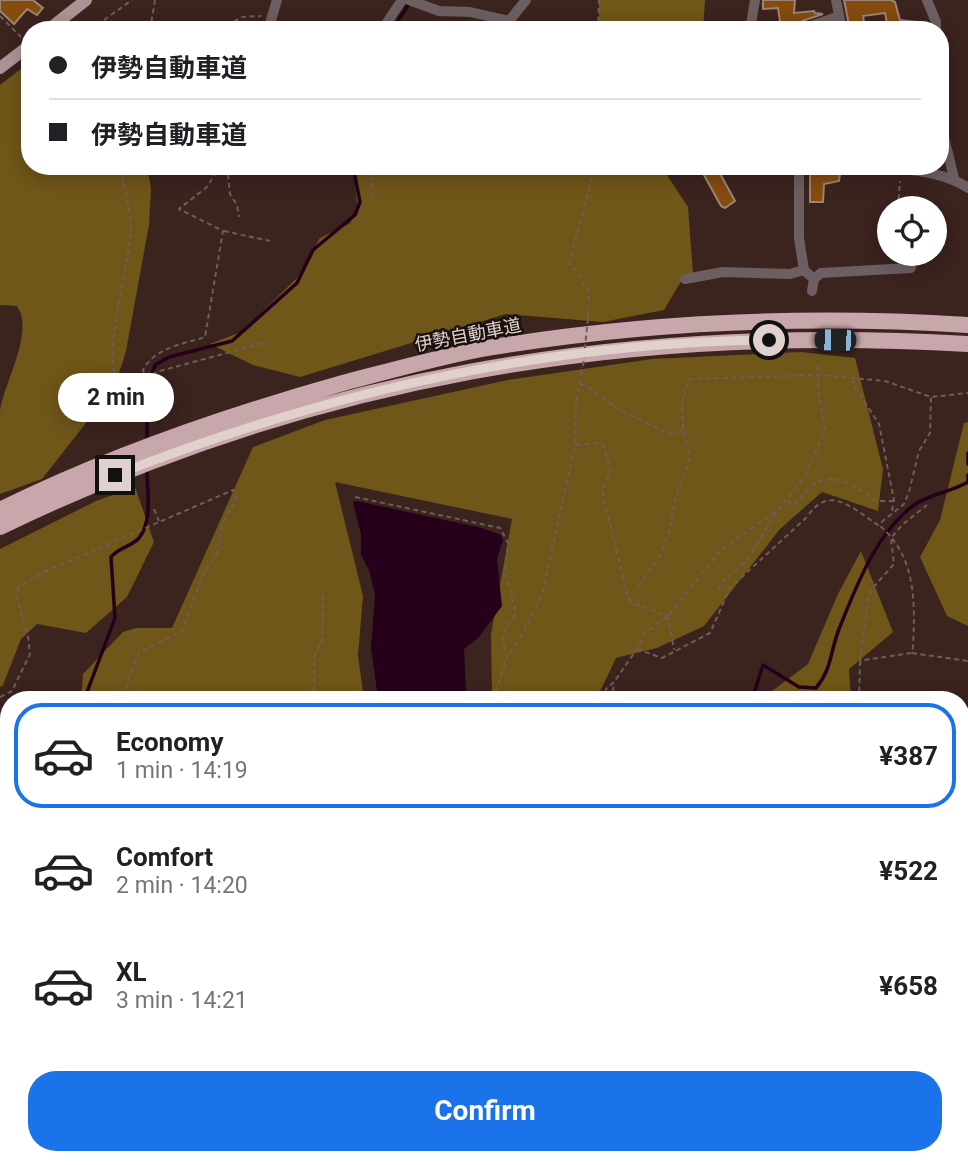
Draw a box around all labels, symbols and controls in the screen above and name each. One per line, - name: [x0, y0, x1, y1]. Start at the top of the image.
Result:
- text: 伊勢自動車道: [91, 53, 247, 83]
- text: 伊勢自動車道: [91, 120, 247, 150]
- map controls: [877, 196, 947, 266]
- button: locate: [877, 196, 947, 266]
- street label: 伊勢自動車道: [413, 314, 523, 355]
- route start: [753, 324, 785, 356]
- car: [814, 329, 857, 351]
- callout: 2 min: [57, 374, 173, 422]
- text: 2 min: [87, 384, 145, 411]
- route end: [99, 459, 131, 491]
- icon: car: [32, 724, 95, 787]
- text: Economy: [116, 727, 223, 757]
- text: ¥387: [879, 741, 938, 771]
- text: 1 min · 14:19: [116, 757, 248, 784]
- icon: car: [32, 839, 95, 902]
- text: Comfort: [116, 842, 213, 872]
- text: ¥522: [879, 856, 938, 886]
- text: 2 min · 14:20: [116, 872, 248, 899]
- icon: car: [32, 954, 95, 1017]
- text: XL: [116, 957, 147, 987]
- text: ¥658: [879, 971, 938, 1001]
- text: 3 min · 14:21: [116, 987, 248, 1014]
- button: Confirm: [28, 1071, 942, 1151]

